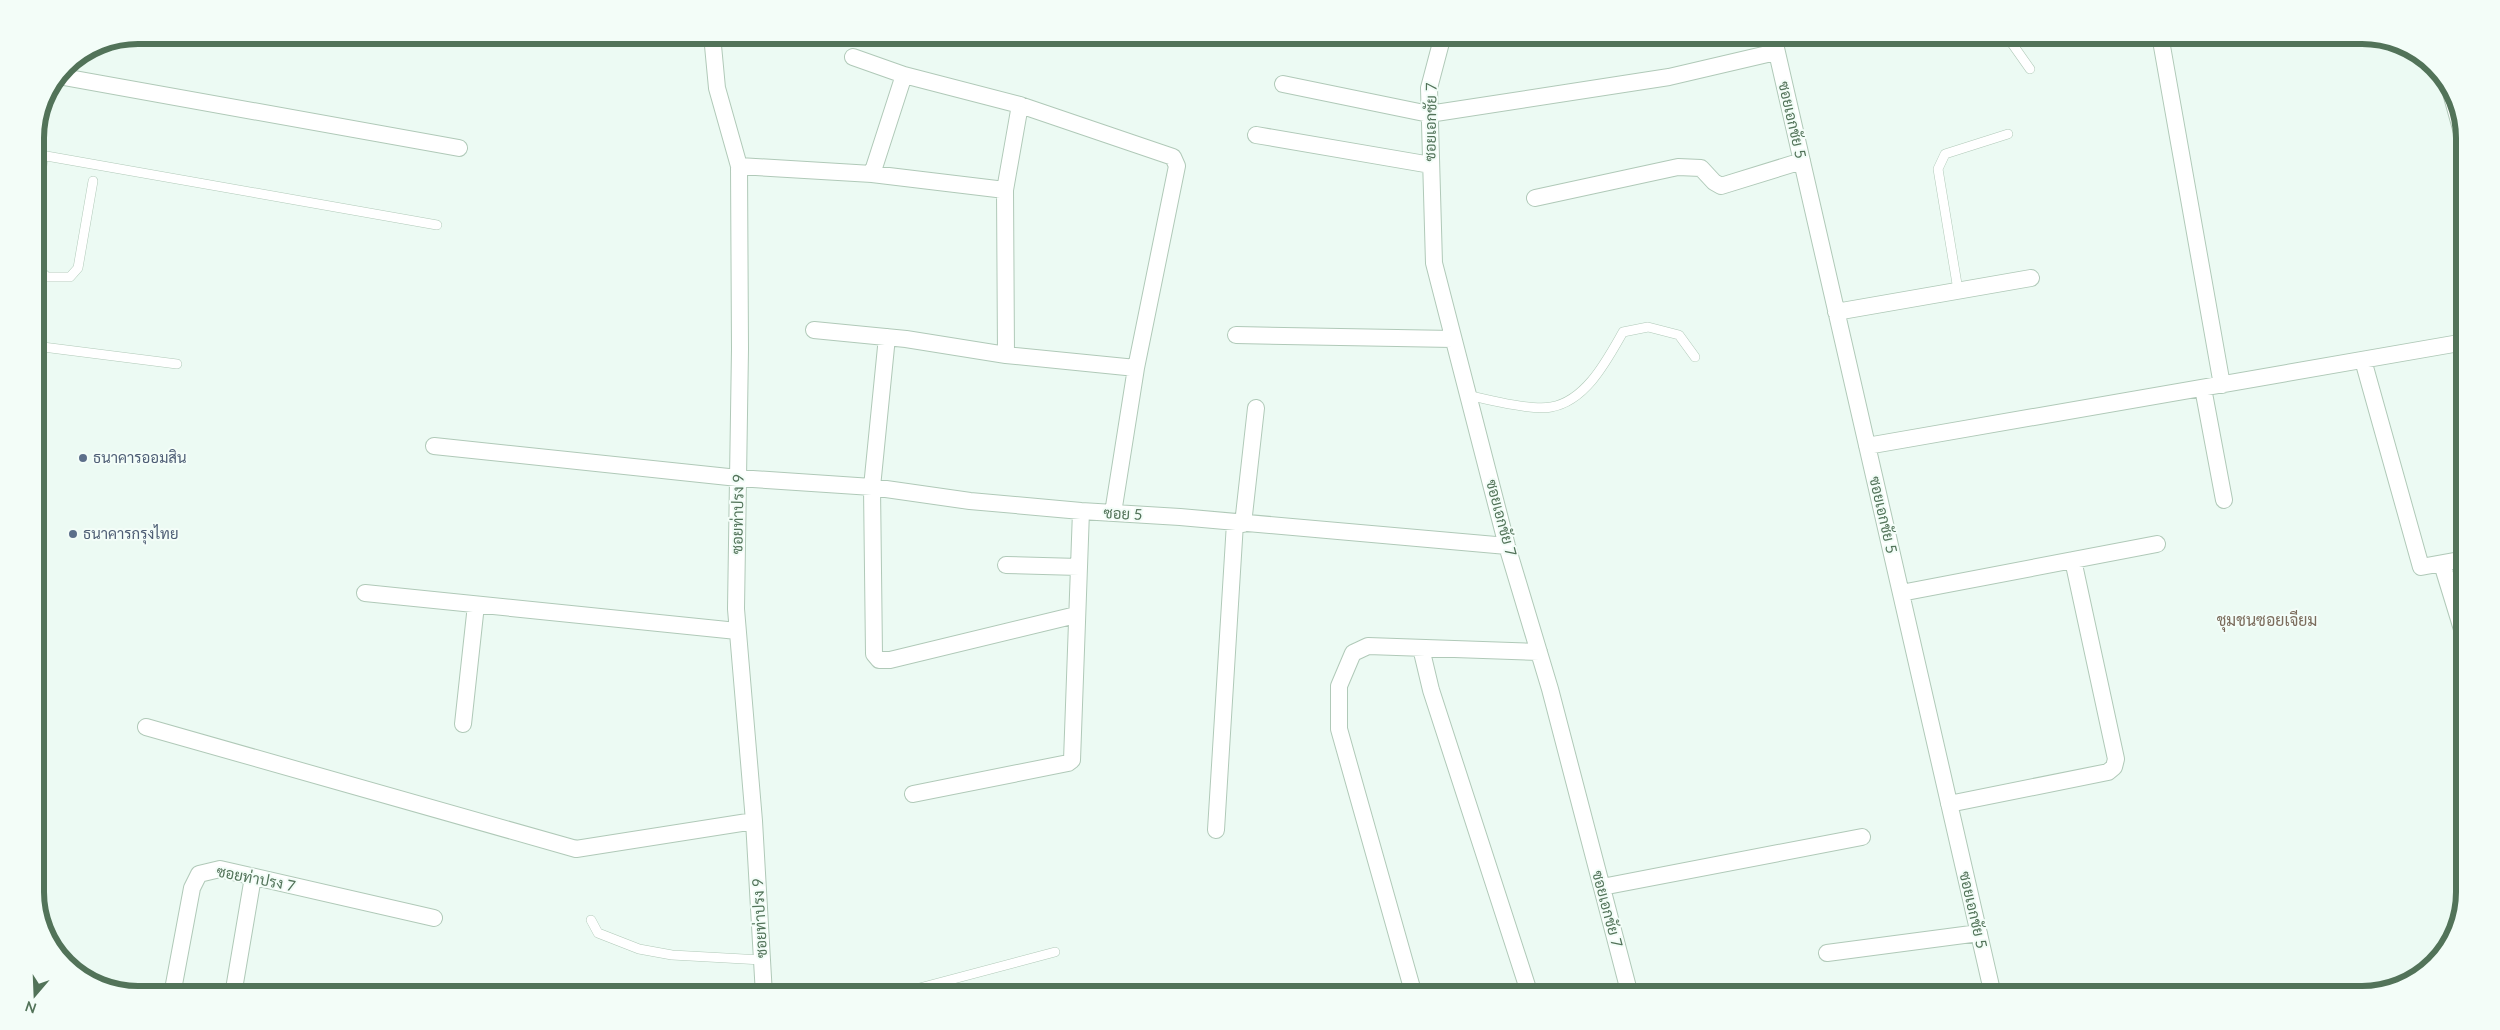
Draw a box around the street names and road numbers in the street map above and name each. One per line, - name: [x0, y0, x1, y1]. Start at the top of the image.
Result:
- street label: ซอยเอกชัย 5: [1775, 79, 1811, 160]
- street label: ซอยเอกชัย 7: [1420, 82, 1440, 162]
- street label: ซอยท่าปรง 9: [727, 474, 747, 554]
- street label: ซอยเอกชัย 5: [1866, 474, 1902, 555]
- street label: ซอยเอกชัย 7: [1483, 477, 1521, 558]
- street label: ซอย 5: [1103, 503, 1143, 523]
- street label: ซอยท่าปรง 7: [215, 862, 298, 895]
- street label: ซอยเอกชัย 7: [1589, 868, 1627, 949]
- street label: ซอยเอกชัย 5: [1956, 869, 1992, 950]
- street label: ซอยท่าปรง 9: [748, 878, 770, 959]

